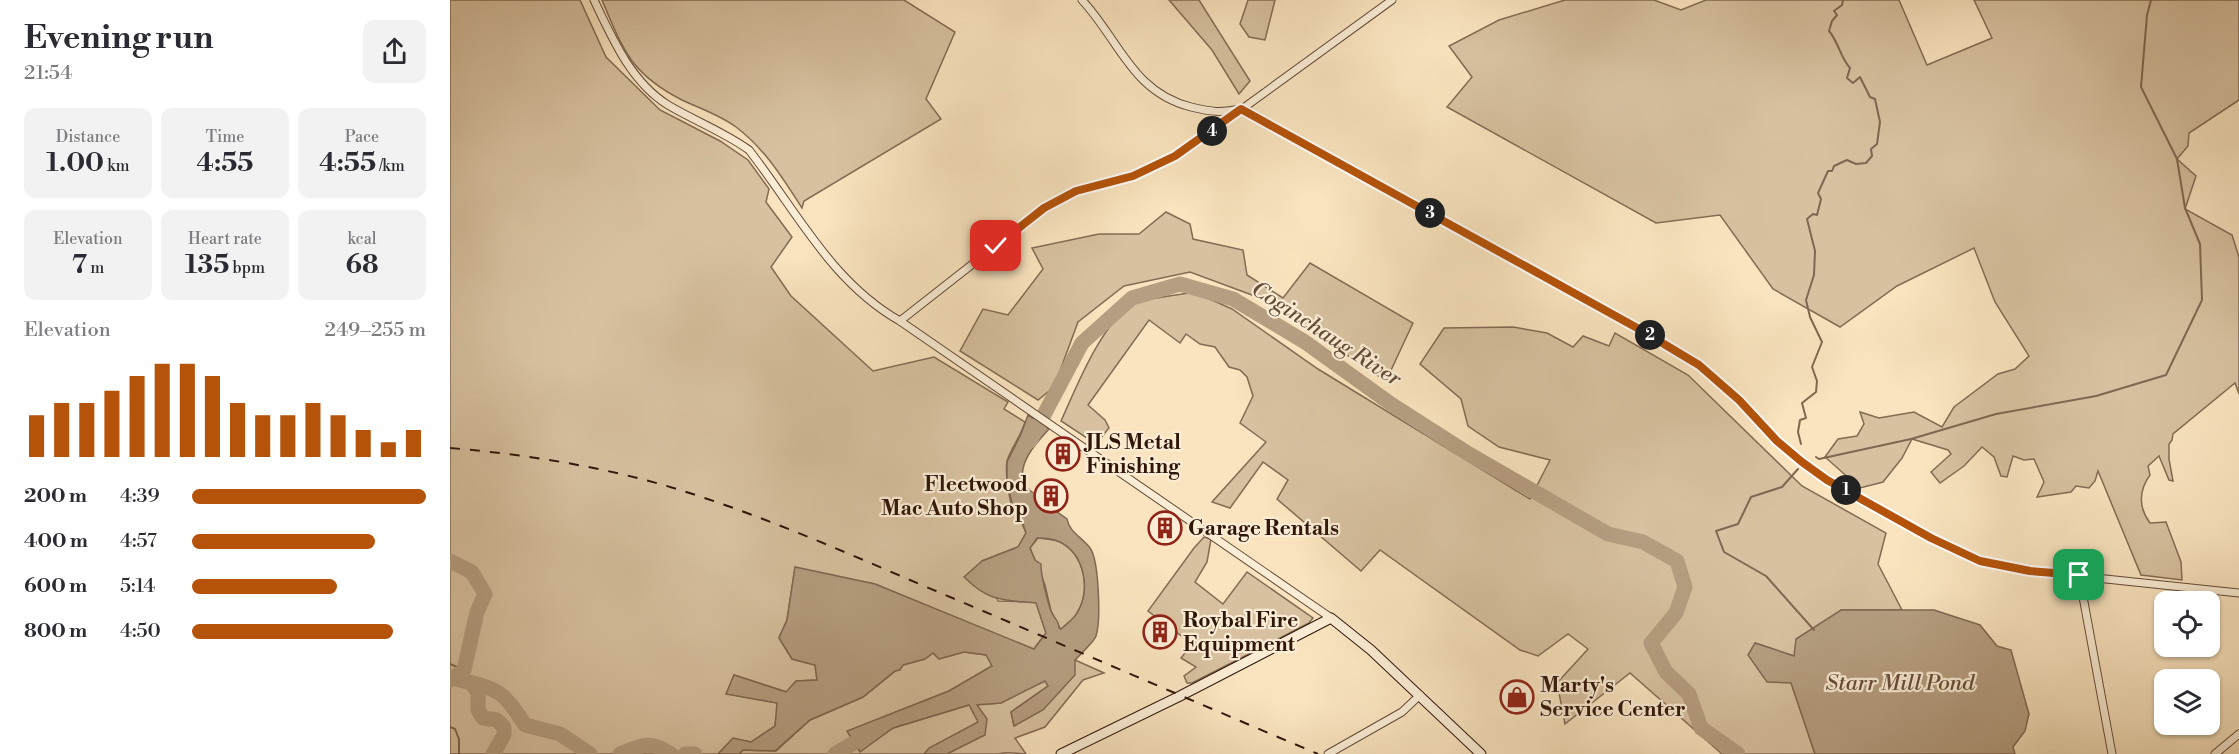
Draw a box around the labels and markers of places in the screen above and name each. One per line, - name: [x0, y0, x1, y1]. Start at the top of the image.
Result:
- pin: 4: [1197, 116, 1227, 146]
- pin: 3: [1415, 198, 1445, 228]
- pin: [970, 220, 1021, 271]
- pin: 2: [1635, 320, 1665, 350]
- place label: JLS Metal Finishing: [1083, 430, 1181, 480]
- building icon: JLS Metal Finishing: [1045, 436, 1081, 472]
- place label: Fleetwood Mac Auto Shop: [881, 472, 1028, 522]
- pin: 1: [1831, 475, 1861, 505]
- building icon: Fleetwood Mac Auto Shop: [1033, 478, 1069, 514]
- building icon: Garage Rentals: [1147, 510, 1183, 546]
- place label: Garage Rentals: [1188, 516, 1339, 542]
- pin: [2053, 549, 2104, 600]
- place label: Roybal Fire Equipment: [1183, 608, 1298, 658]
- building icon: Roybal Fire Equipment: [1142, 614, 1178, 650]
- place label: Marty's Service Center: [1540, 673, 1686, 723]
- shop icon: Marty's Service Center: [1499, 679, 1535, 715]

